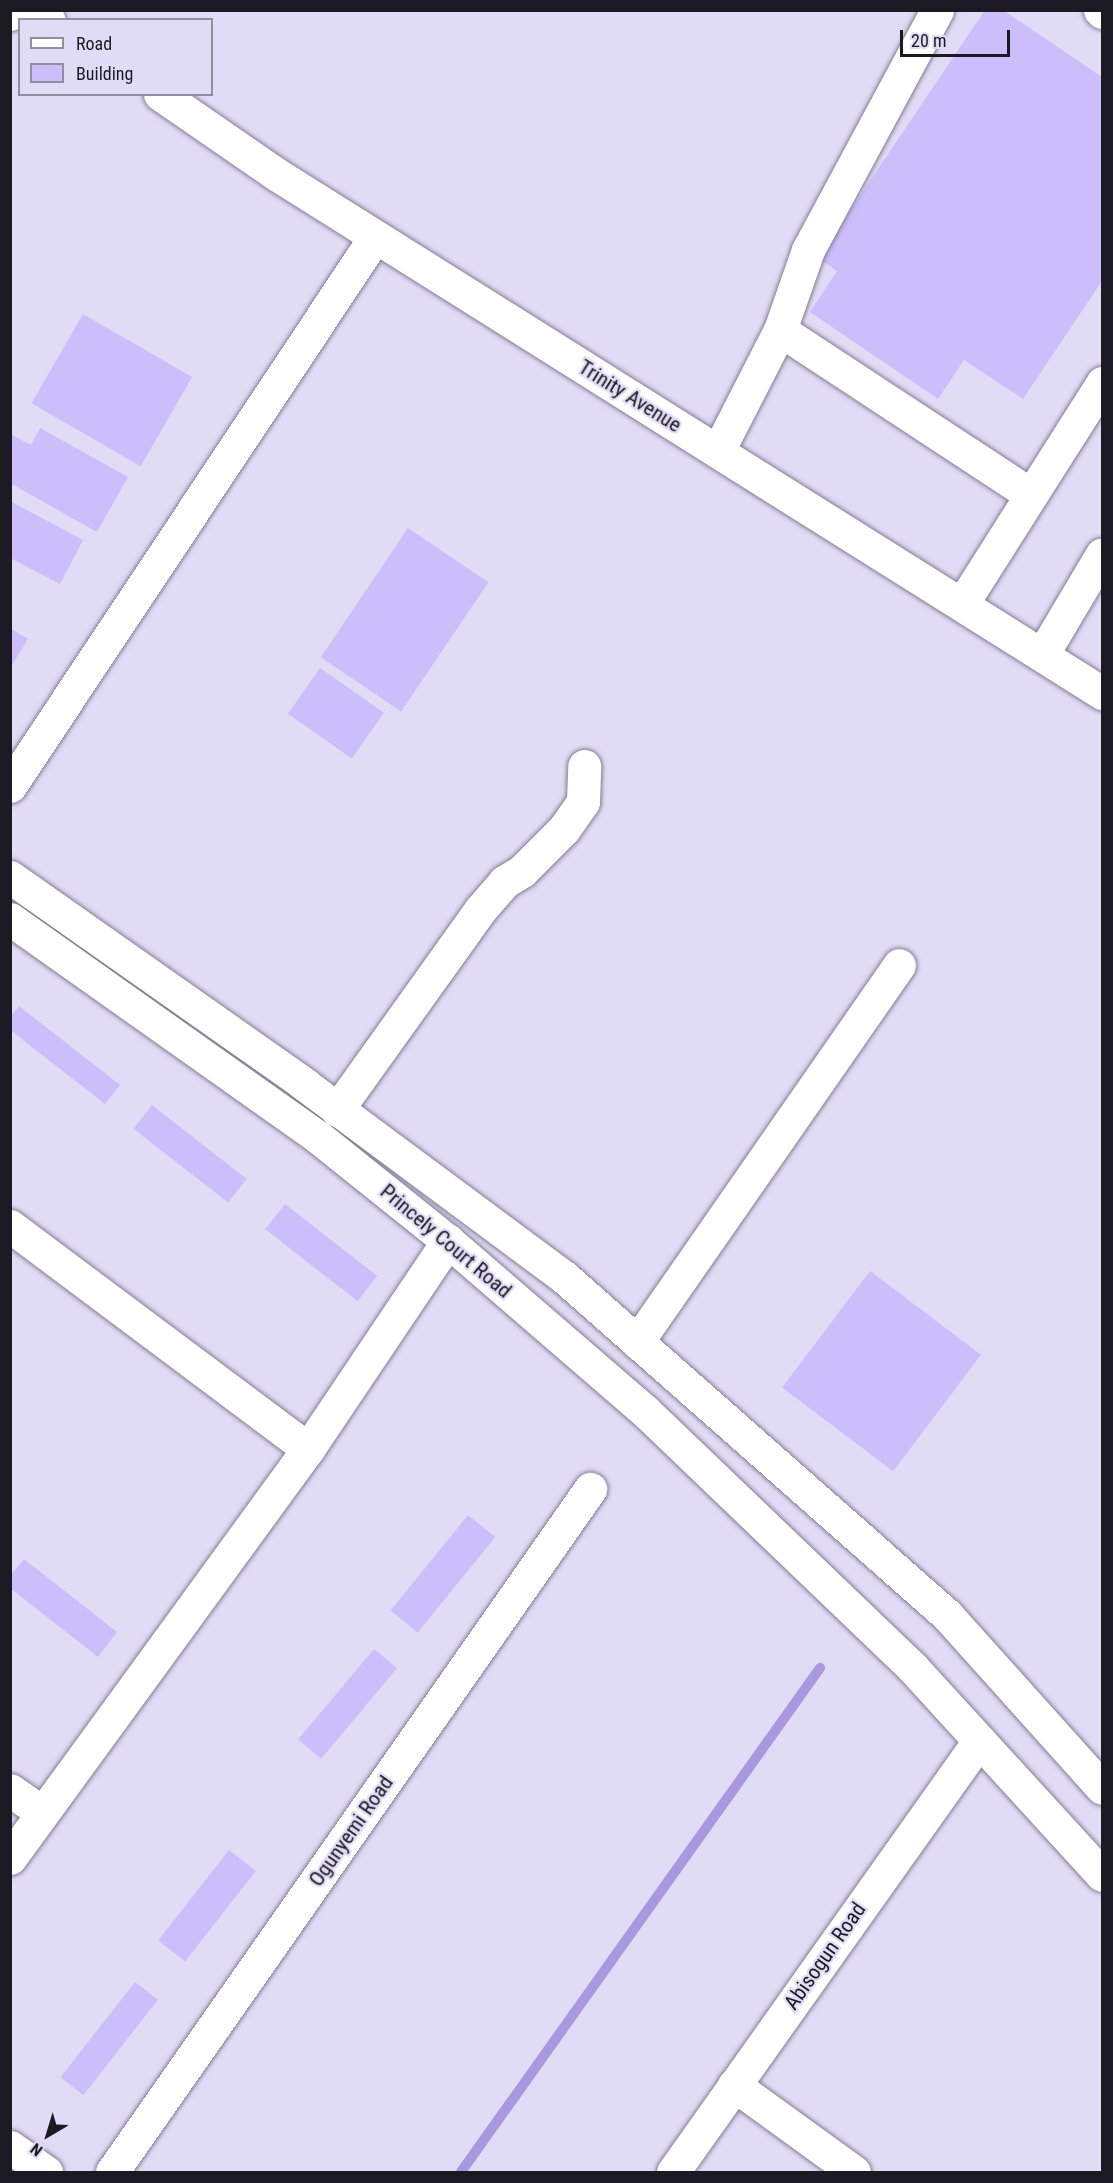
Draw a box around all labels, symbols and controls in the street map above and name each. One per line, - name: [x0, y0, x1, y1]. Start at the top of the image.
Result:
- legend: [18, 18, 213, 96]
- scale bar: [903, 18, 1012, 56]
- text: 20 m: [911, 30, 946, 51]
- text: Road: [76, 33, 112, 54]
- text: Building: [76, 63, 133, 84]
- street label: Trinity Avenue: [574, 354, 686, 438]
- street label: Princely Court Road: [375, 1179, 517, 1303]
- street label: Ogunyemi Road: [304, 1771, 398, 1891]
- street label: Abisogun Road: [779, 1898, 871, 2014]
- north arrow: [18, 2105, 78, 2165]
- text: N: [27, 2139, 46, 2160]

